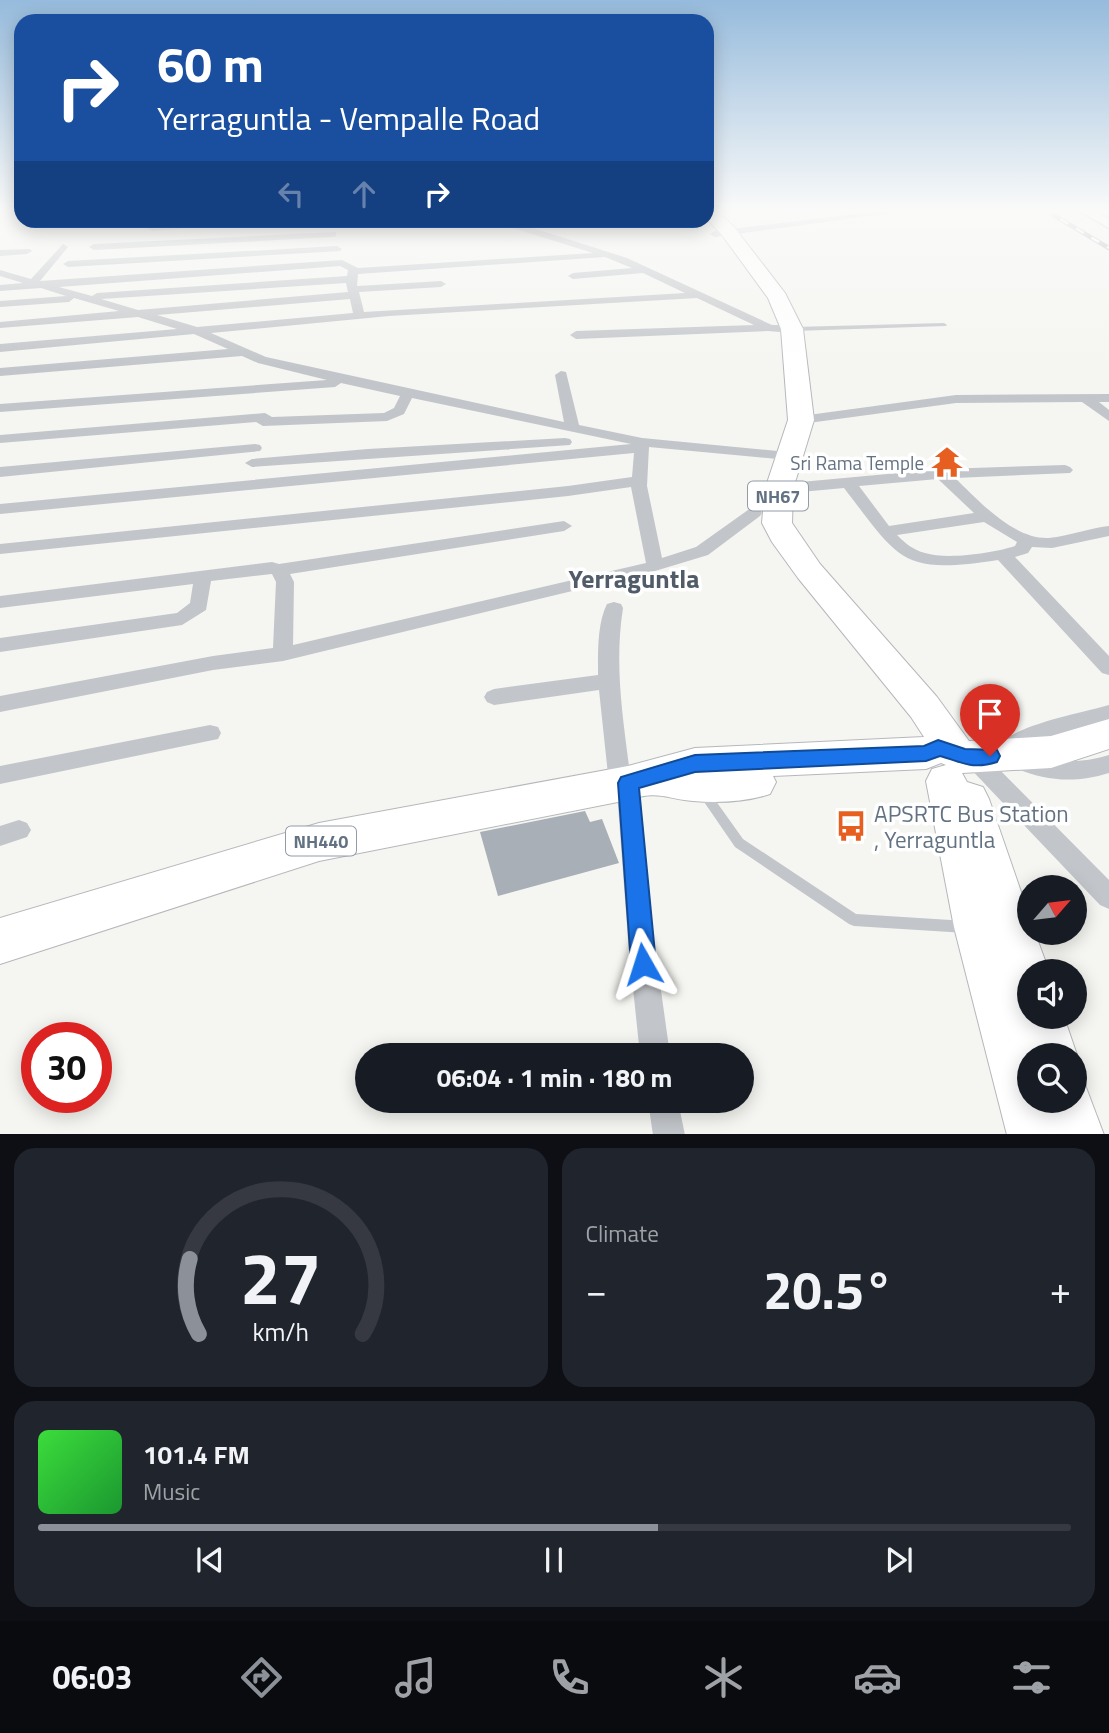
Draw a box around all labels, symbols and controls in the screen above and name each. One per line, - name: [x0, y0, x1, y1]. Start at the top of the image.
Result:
- text: 60 m: [157, 26, 264, 101]
- icon: right: [42, 42, 133, 133]
- text: Yerraguntla - Vempalle Road: [157, 94, 540, 142]
- icon: left: [272, 175, 310, 213]
- icon: ahead: [345, 175, 383, 213]
- icon: right: [418, 175, 456, 213]
- temple icon: Sri Rama Temple: [930, 445, 964, 479]
- place label: Sri Rama Temple: [790, 448, 924, 477]
- road number: NH67: [748, 482, 808, 510]
- district label: Yerraguntla: [569, 559, 700, 598]
- pin: [960, 684, 1020, 756]
- icon: arrive: [971, 695, 1009, 733]
- place label: APSRTC Bus Station , Yerraguntla: [874, 796, 1069, 857]
- bus stop icon: APSRTC Bus Station , Yerraguntla: [834, 809, 868, 843]
- road number: NH440: [286, 826, 356, 856]
- north arrow: [1017, 875, 1087, 945]
- map controls: [1017, 875, 1087, 1113]
- position arrow: [606, 927, 680, 1001]
- button: sound: [1017, 959, 1087, 1029]
- speed limit sign: 30: [21, 1022, 112, 1113]
- button: search: [1017, 1043, 1087, 1113]
- text: 06:04 · 1 min · 180 m: [437, 1058, 672, 1097]
- text: Climate: [586, 1216, 659, 1251]
- text: 27: [240, 1222, 322, 1332]
- text: 20.5°: [763, 1250, 893, 1329]
- text: −: [586, 1261, 607, 1319]
- text: +: [1050, 1261, 1071, 1319]
- text: km/h: [252, 1312, 309, 1350]
- text: 101.4 FM: [143, 1435, 250, 1474]
- text: Music: [143, 1474, 200, 1509]
- icon: previous: [191, 1541, 229, 1579]
- icon: pause: [535, 1541, 573, 1579]
- icon: next: [880, 1541, 918, 1579]
- text: 06:03: [53, 1653, 132, 1701]
- icon: directions: [237, 1653, 286, 1702]
- icon: music: [391, 1653, 440, 1702]
- icon: phone: [545, 1653, 594, 1702]
- icon: climate: [699, 1653, 748, 1702]
- icon: car: [853, 1653, 902, 1702]
- icon: filters: [1007, 1653, 1056, 1702]

